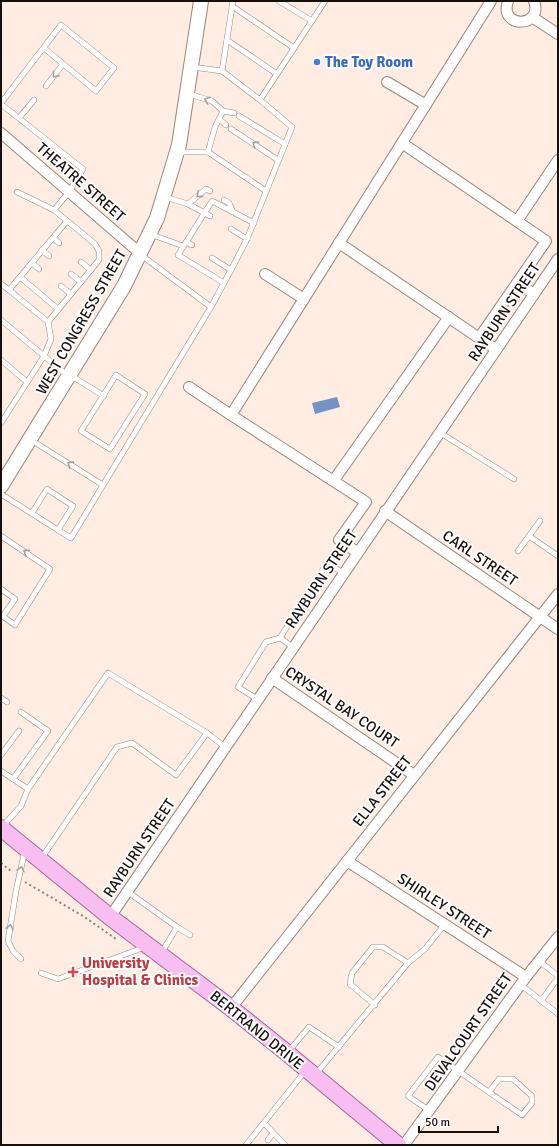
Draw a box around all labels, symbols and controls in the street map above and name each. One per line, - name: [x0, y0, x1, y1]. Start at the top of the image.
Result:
- place label: The Toy Room: [325, 53, 413, 71]
- marker: The Toy Room: [312, 57, 322, 67]
- one-way arrow: [52, 71, 59, 78]
- one-way arrow: [203, 96, 210, 105]
- street label: THEATRE STREET: [33, 139, 129, 226]
- one-way arrow: [252, 142, 259, 149]
- one-way arrow: [196, 191, 203, 198]
- street label: WEST CONGRESS STREET: [32, 246, 130, 398]
- street label: RAYBURN STREET: [464, 259, 544, 365]
- one-way arrow: [67, 461, 74, 469]
- street label: RAYBURN STREET: [281, 526, 361, 632]
- street label: CARL STREET: [439, 526, 522, 590]
- one-way arrow: [23, 550, 30, 557]
- street label: CRYSTAL BAY COURT: [282, 662, 403, 752]
- street label: ELLA STREET: [349, 751, 416, 830]
- street label: RAYBURN STREET: [99, 795, 179, 901]
- one-way arrow: [16, 866, 24, 872]
- street label: SHIRLEY STREET: [394, 869, 495, 943]
- one-way arrow: [5, 924, 14, 930]
- place label: University Hospital & Clinics: [82, 954, 199, 989]
- marker: University Hospital & Clinics: [67, 966, 79, 978]
- street label: DEVALCOURT STREET: [421, 969, 516, 1094]
- street label: BERTRAND DRIVE: [206, 987, 308, 1073]
- scale bar: [419, 1108, 498, 1134]
- text: 50 m: [425, 1115, 450, 1130]

